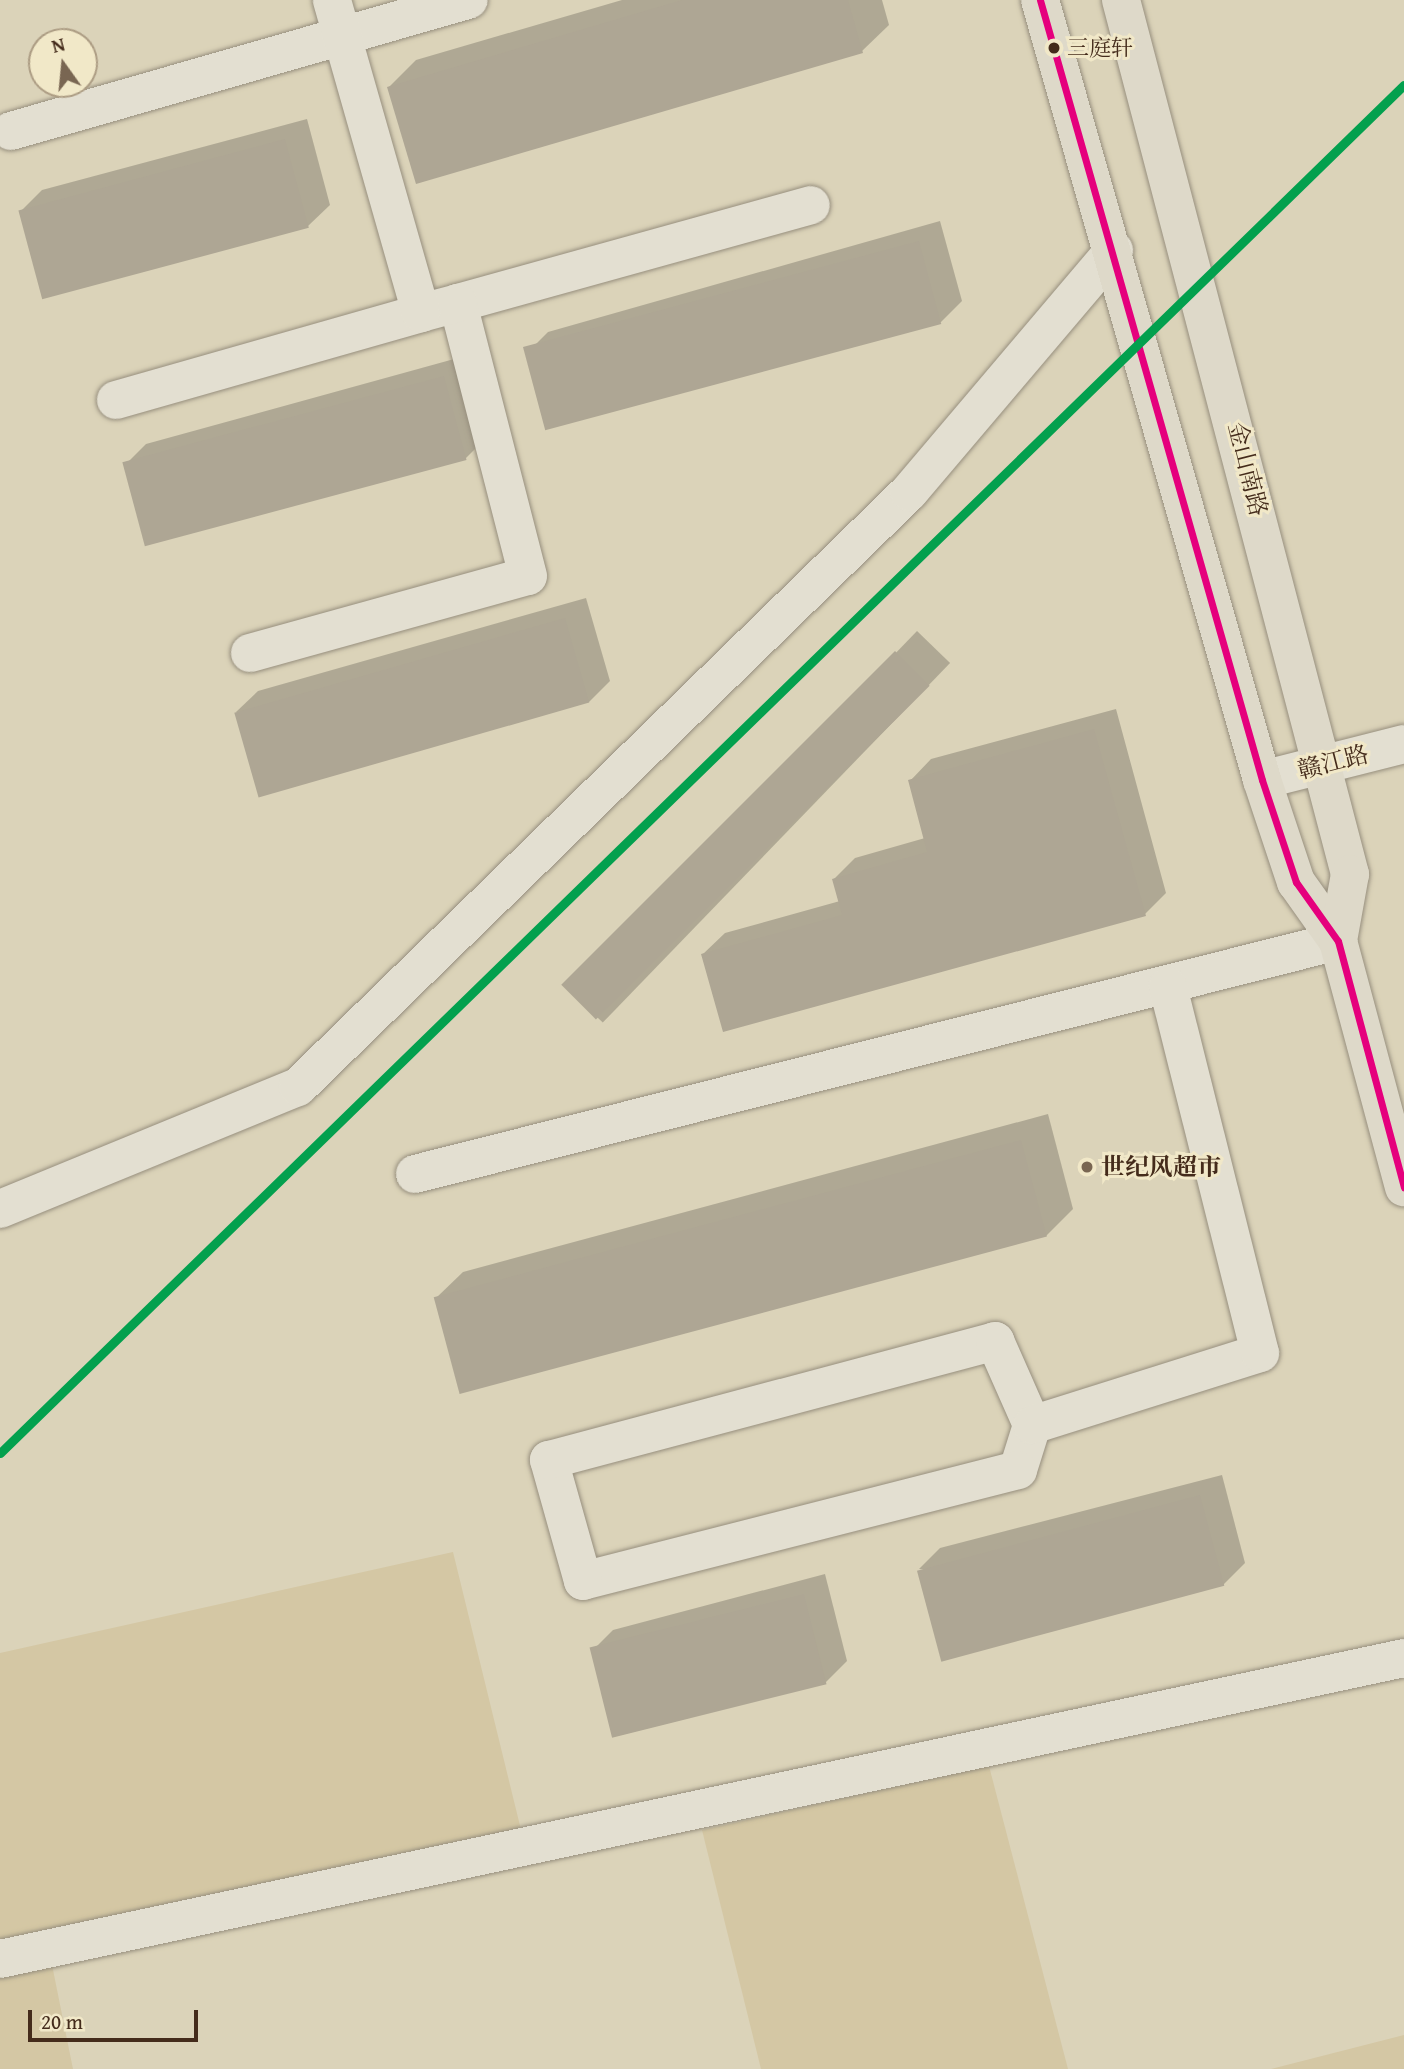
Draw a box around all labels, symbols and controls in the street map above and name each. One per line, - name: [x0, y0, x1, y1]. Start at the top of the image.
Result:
- north arrow: [28, 28, 98, 98]
- text: N: [48, 29, 68, 60]
- place label: 三庭轩: [1067, 35, 1133, 61]
- marker: 三庭轩: [1047, 41, 1061, 55]
- street label: 金山南路: [1222, 419, 1274, 519]
- street label: 赣江路: [1295, 739, 1371, 785]
- place label: 世纪风超市: [1101, 1153, 1221, 1181]
- marker: 世纪风超市: [1079, 1159, 1095, 1175]
- scale bar: [32, 1996, 201, 2040]
- text: 20 m: [41, 2006, 83, 2037]

